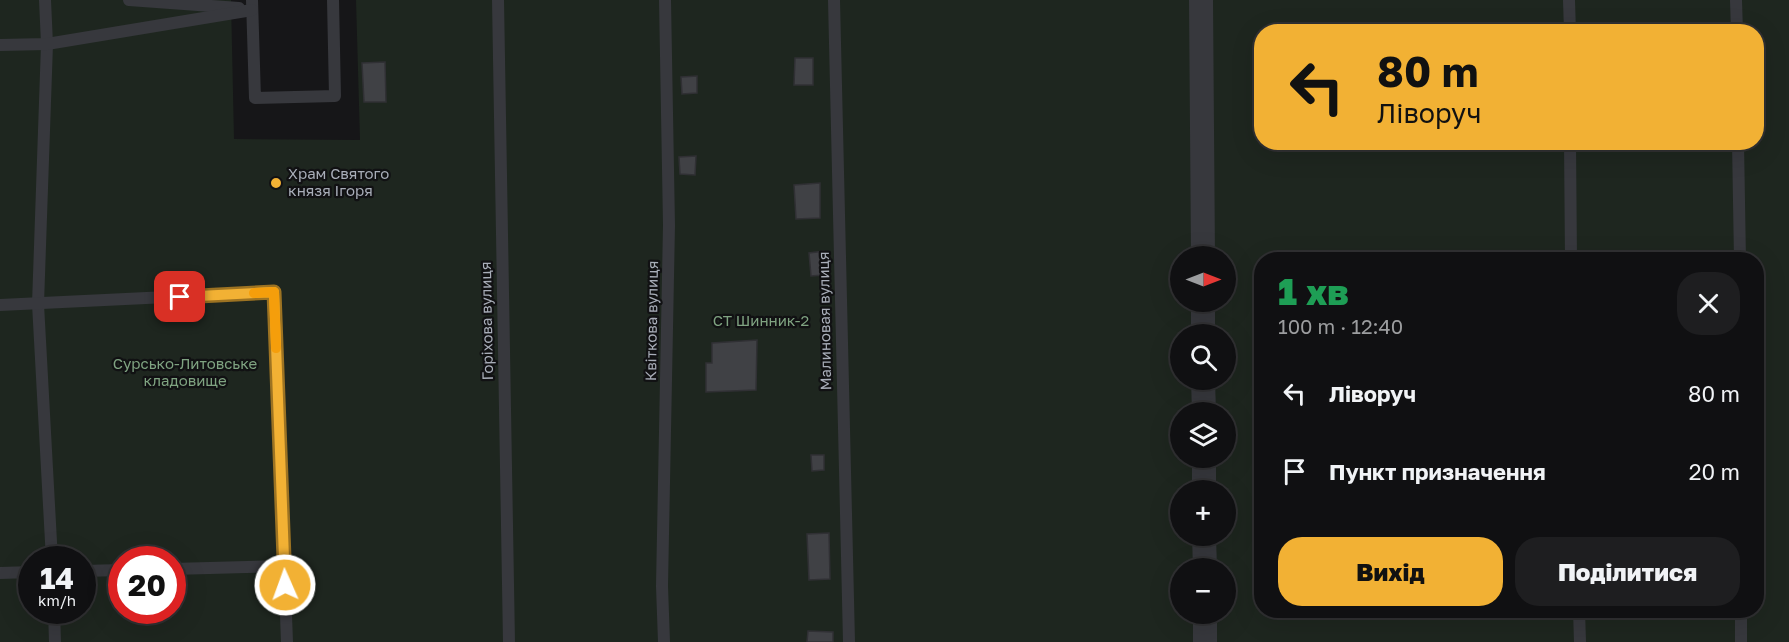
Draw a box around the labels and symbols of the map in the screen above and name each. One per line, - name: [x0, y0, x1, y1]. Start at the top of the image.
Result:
- place label: Храм Святого князя Ігоря: [288, 164, 389, 199]
- marker: Храм Святого князя Ігоря: [269, 176, 283, 190]
- north arrow: [1170, 246, 1236, 312]
- street label: Малиновая вулиця: [814, 251, 834, 391]
- street label: Горіхова вулиця: [476, 261, 496, 381]
- street label: Квіткова вулиця: [641, 261, 661, 381]
- pin: [154, 271, 205, 322]
- park label: СТ Шинник-2: [713, 311, 809, 329]
- park label: Сурсько-Литовське кладовище: [113, 354, 258, 389]
- speed limit sign: 20: [108, 546, 186, 624]
- position arrow: [253, 553, 317, 617]

